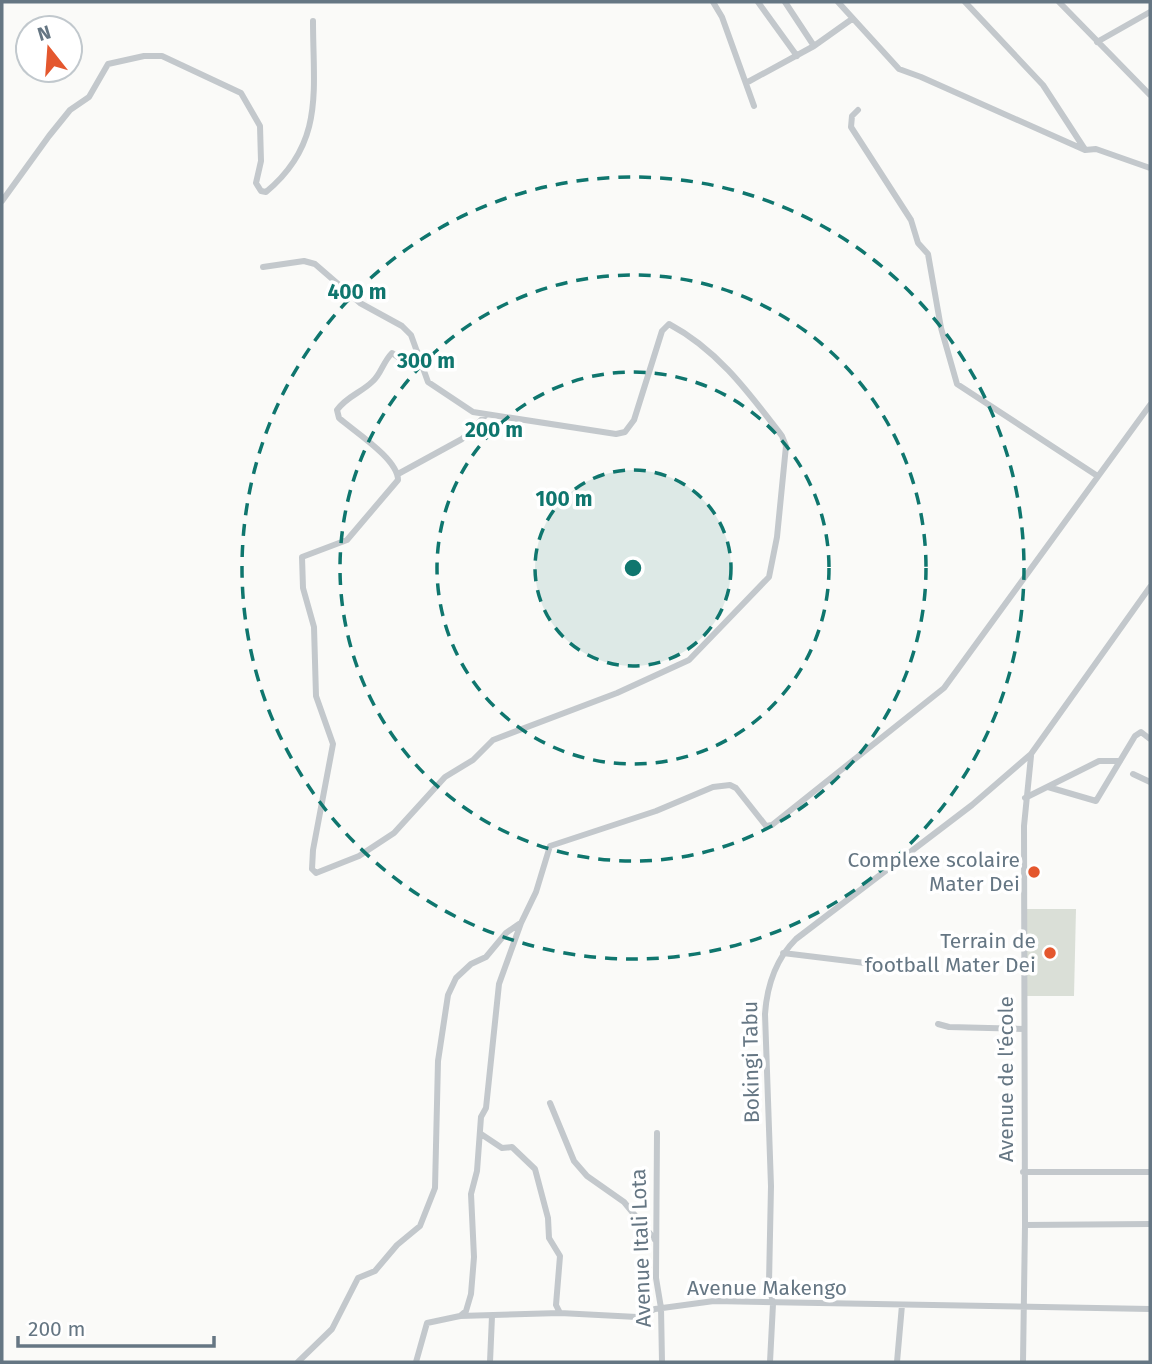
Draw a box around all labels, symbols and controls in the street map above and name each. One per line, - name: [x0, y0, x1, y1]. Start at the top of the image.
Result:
- north arrow: [14, 14, 84, 84]
- text: N: [35, 20, 54, 46]
- text: 400 m: [327, 279, 387, 305]
- text: 300 m: [396, 348, 455, 374]
- text: 200 m: [465, 417, 523, 443]
- text: 100 m: [535, 486, 593, 512]
- centre of rings: [621, 556, 645, 580]
- place label: Complexe scolaire Mater Dei: [848, 847, 1020, 897]
- marker: Complexe scolaire Mater Dei: [1026, 864, 1042, 880]
- place label: Terrain de football Mater Dei: [865, 928, 1036, 978]
- marker: Terrain de football Mater Dei: [1042, 945, 1058, 961]
- street label: Avenue de l'école: [993, 996, 1019, 1162]
- street label: Bokingi Tabu: [737, 1001, 765, 1123]
- street label: Avenue Itali Lota: [625, 1168, 657, 1328]
- street label: Avenue Makengo: [687, 1275, 847, 1301]
- scale bar: [18, 1304, 214, 1348]
- text: 200 m: [28, 1316, 85, 1342]

